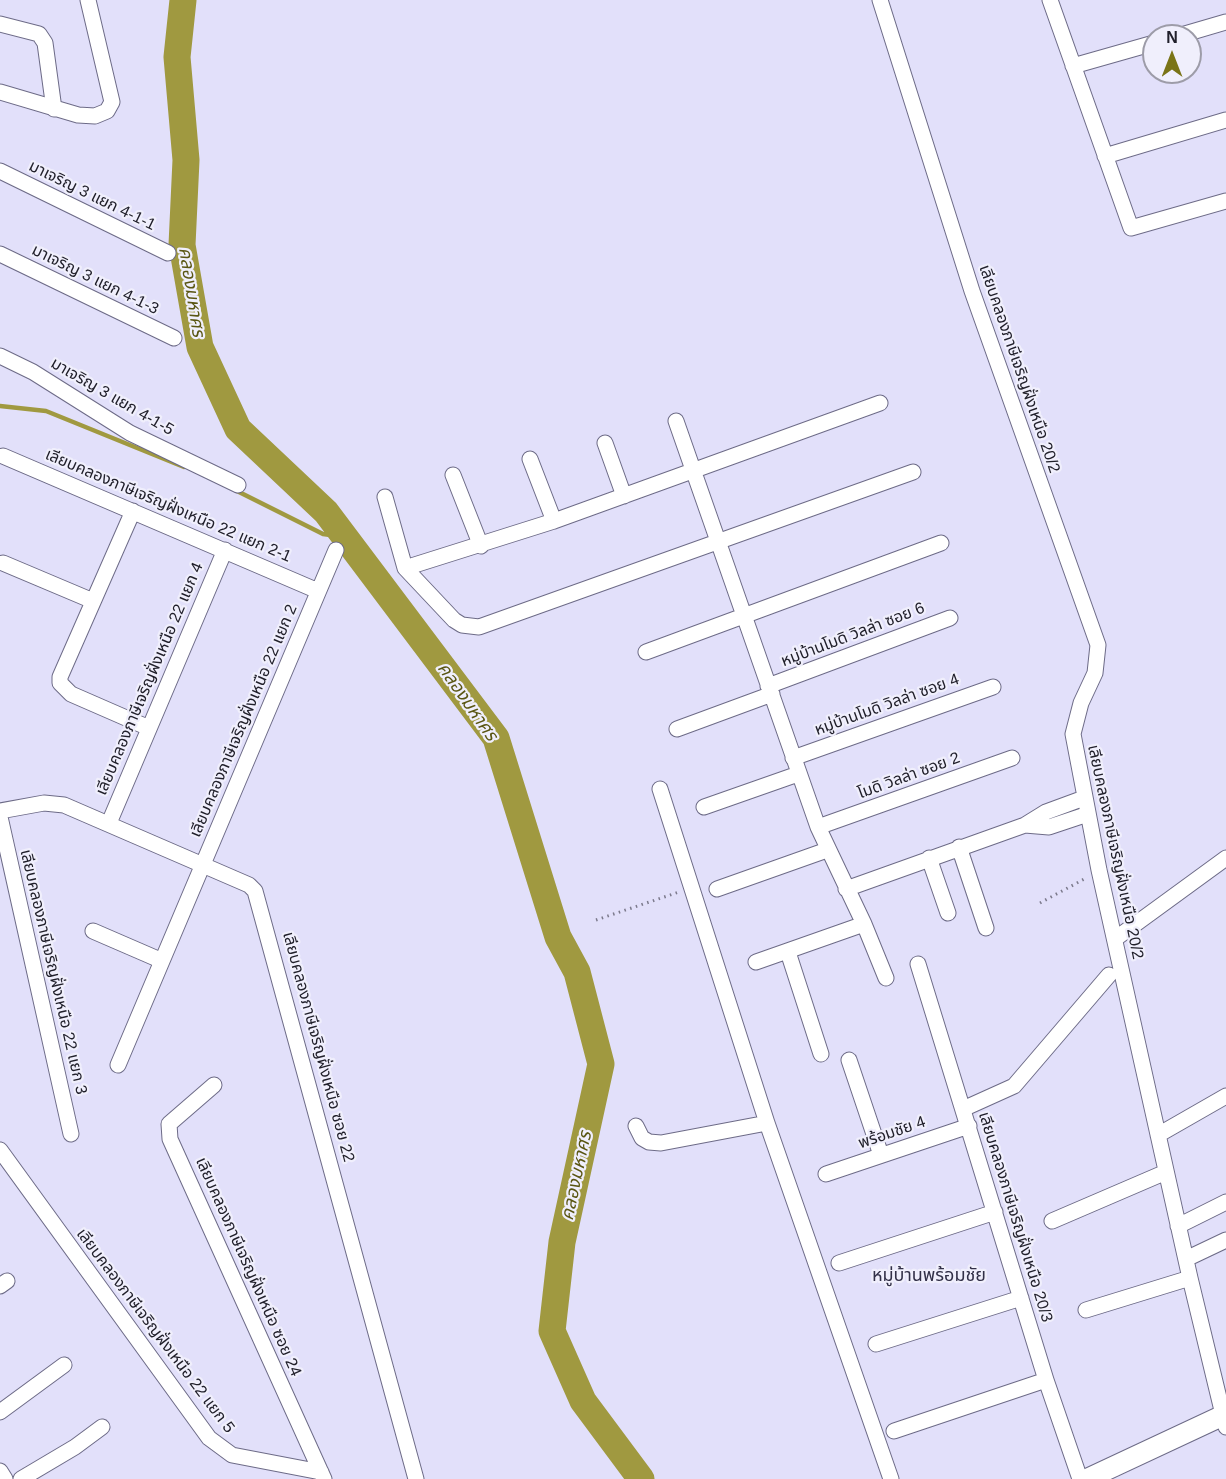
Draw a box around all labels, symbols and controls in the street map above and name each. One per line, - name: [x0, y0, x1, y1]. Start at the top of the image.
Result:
- north arrow: [1142, 24, 1202, 84]
- text: N: [1166, 29, 1178, 46]
- street label: มาเจริญ 3 แยก 4-1-1: [25, 157, 159, 235]
- street label: มาเจริญ 3 แยก 4-1-3: [28, 241, 162, 319]
- water label: คลองมหาศร: [173, 246, 209, 338]
- street label: เลียบคลองภาษีเจริญฝั่งเหนือ 20/2: [974, 262, 1064, 476]
- street label: มาเจริญ 3 แยก 4-1-5: [47, 354, 177, 440]
- street label: เลียบคลองภาษีเจริญฝั่งเหนือ 22 แยก 2-1: [42, 445, 294, 567]
- street label: เลียบคลองภาษีเจริญฝั่งเหนือ 22 แยก 4: [92, 560, 208, 798]
- street label: หมู่บ้านโมดิ วิลล่า ซอย 6: [778, 599, 928, 671]
- street label: เลียบคลองภาษีเจริญฝั่งเหนือ 22 แยก 2: [186, 602, 302, 840]
- water label: คลองมหาศร: [432, 659, 502, 745]
- street label: หมู่บ้านโมดิ วิลล่า ซอย 4: [812, 670, 962, 740]
- street label: เลียบคลองภาษีเจริญฝั่งเหนือ 20/2: [1083, 743, 1147, 961]
- street label: โมดิ วิลล่า ซอย 2: [855, 749, 963, 803]
- street label: เลียบคลองภาษีเจริญฝั่งเหนือ 22 แยก 3: [15, 848, 91, 1096]
- street label: เลียบคลองภาษีเจริญฝั่งเหนือ ซอย 22: [278, 930, 358, 1164]
- street label: เลียบคลองภาษีเจริญฝั่งเหนือ 20/3: [974, 1110, 1056, 1324]
- street label: พร้อมชัย 4: [856, 1113, 928, 1153]
- water label: คลองมหาศร: [557, 1130, 597, 1222]
- street label: เลียบคลองภาษีเจริญฝั่งเหนือ ซอย 24: [191, 1155, 305, 1379]
- street label: เลียบคลองภาษีเจริญฝั่งเหนือ 22 แยก 5: [72, 1225, 238, 1437]
- district label: หมู่บ้านพร้อมชัย: [872, 1265, 986, 1287]

